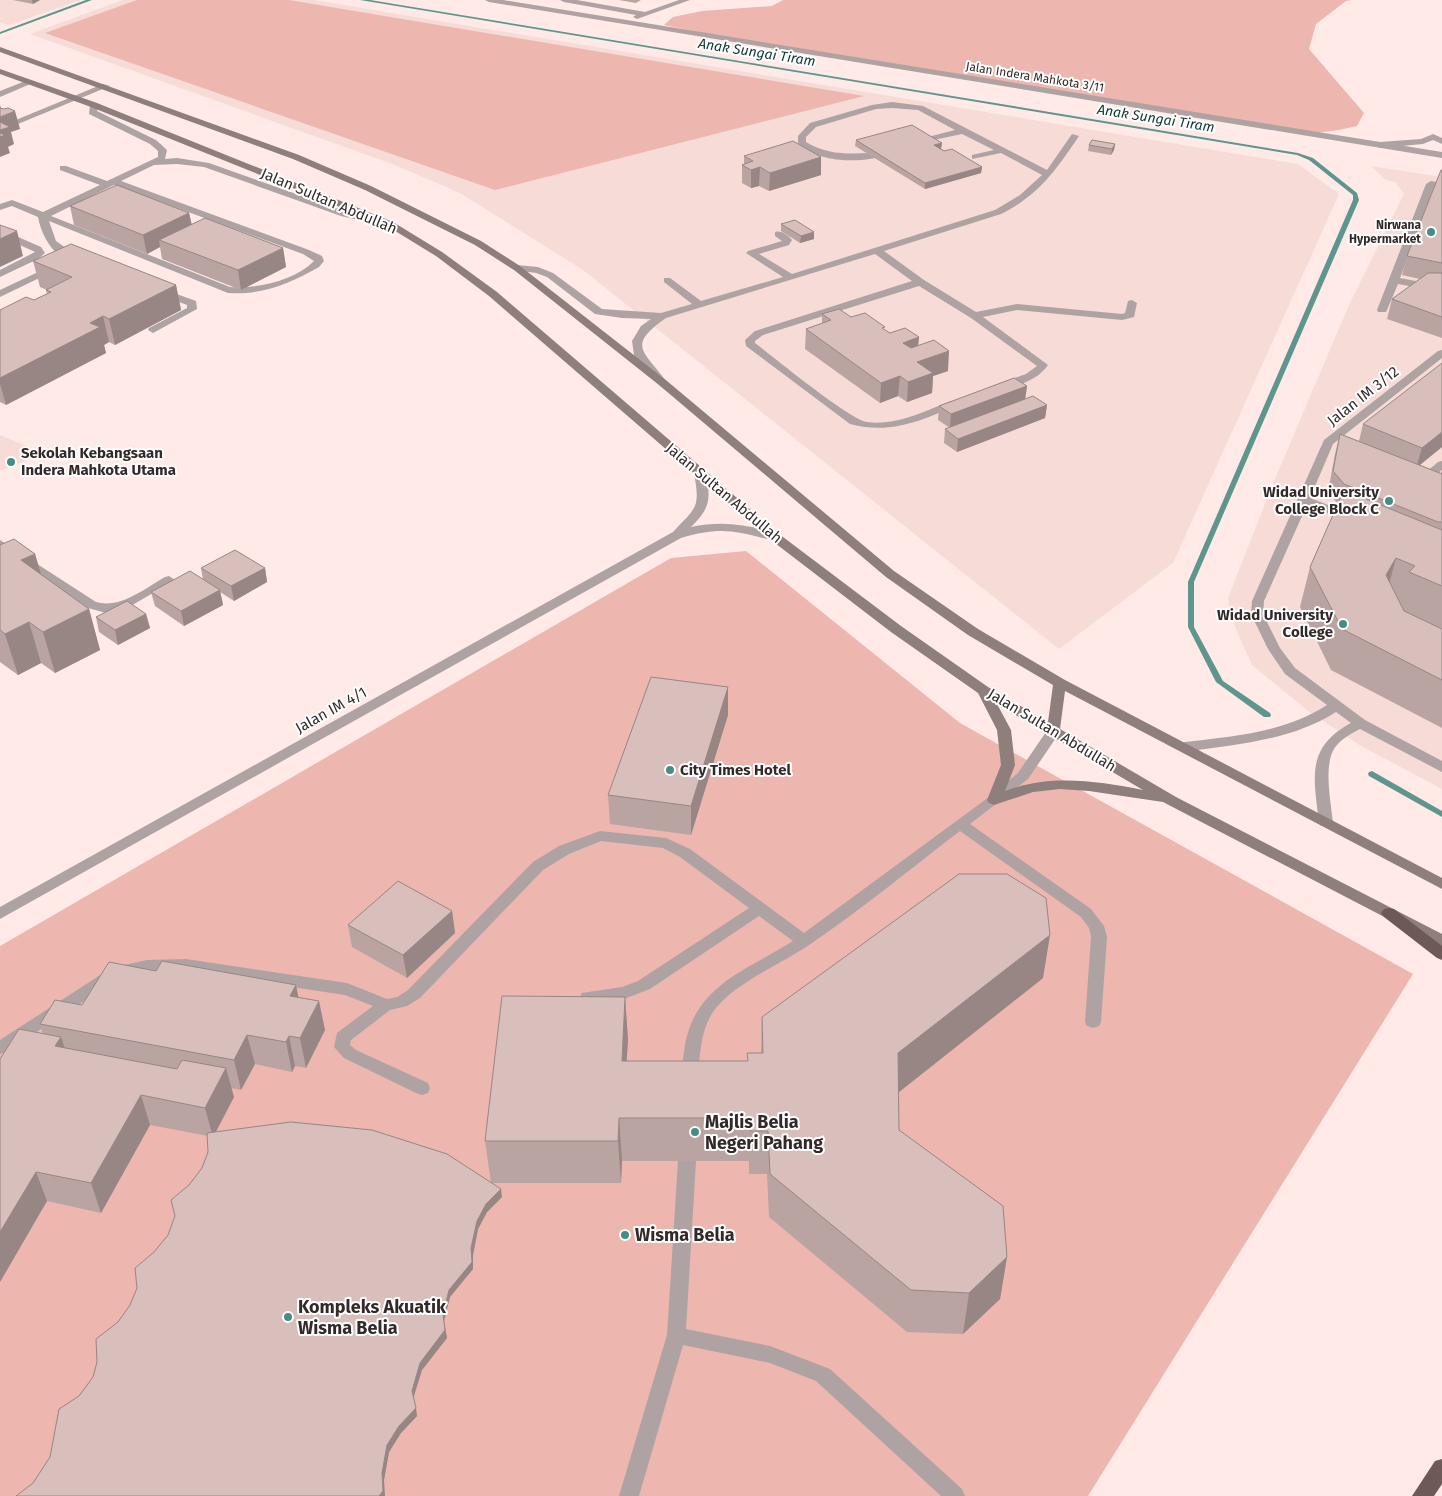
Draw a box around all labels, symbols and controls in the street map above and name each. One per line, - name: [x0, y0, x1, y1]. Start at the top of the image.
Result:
- water label: Anak Sungai Tiram: [696, 35, 817, 70]
- street label: Jalan Indera Mahkota 3/11: [965, 59, 1105, 95]
- water label: Anak Sungai Tiram: [1095, 101, 1216, 136]
- street label: Jalan Sultan Abdullah: [258, 164, 400, 238]
- place label: Nirwana Hypermarket: [1349, 218, 1421, 246]
- marker: Nirwana Hypermarket: [1425, 226, 1437, 238]
- street label: Jalan IM 3/12: [1324, 362, 1402, 430]
- street label: Jalan Sultan Abdullah: [662, 439, 786, 547]
- place label: Sekolah Kebangsaan Indera Mahkota Utama: [21, 444, 176, 479]
- marker: Sekolah Kebangsaan Indera Mahkota Utama: [5, 456, 17, 468]
- place label: Widad University College Block C: [1263, 483, 1379, 518]
- marker: Widad University College Block C: [1383, 495, 1395, 507]
- place label: Widad University College: [1217, 606, 1333, 641]
- marker: Widad University College: [1337, 618, 1349, 630]
- street label: Jalan IM 4/1: [292, 683, 370, 737]
- street label: Jalan Sultan Abdullah: [985, 685, 1119, 775]
- place label: City Times Hotel: [680, 761, 792, 779]
- marker: City Times Hotel: [664, 764, 676, 776]
- place label: Majlis Belia Negeri Pahang: [705, 1111, 823, 1154]
- marker: Majlis Belia Negeri Pahang: [689, 1126, 701, 1138]
- place label: Wisma Belia: [635, 1224, 735, 1246]
- marker: Wisma Belia: [619, 1229, 631, 1241]
- place label: Kompleks Akuatik Wisma Belia: [298, 1296, 447, 1339]
- marker: Kompleks Akuatik Wisma Belia: [282, 1311, 294, 1323]

